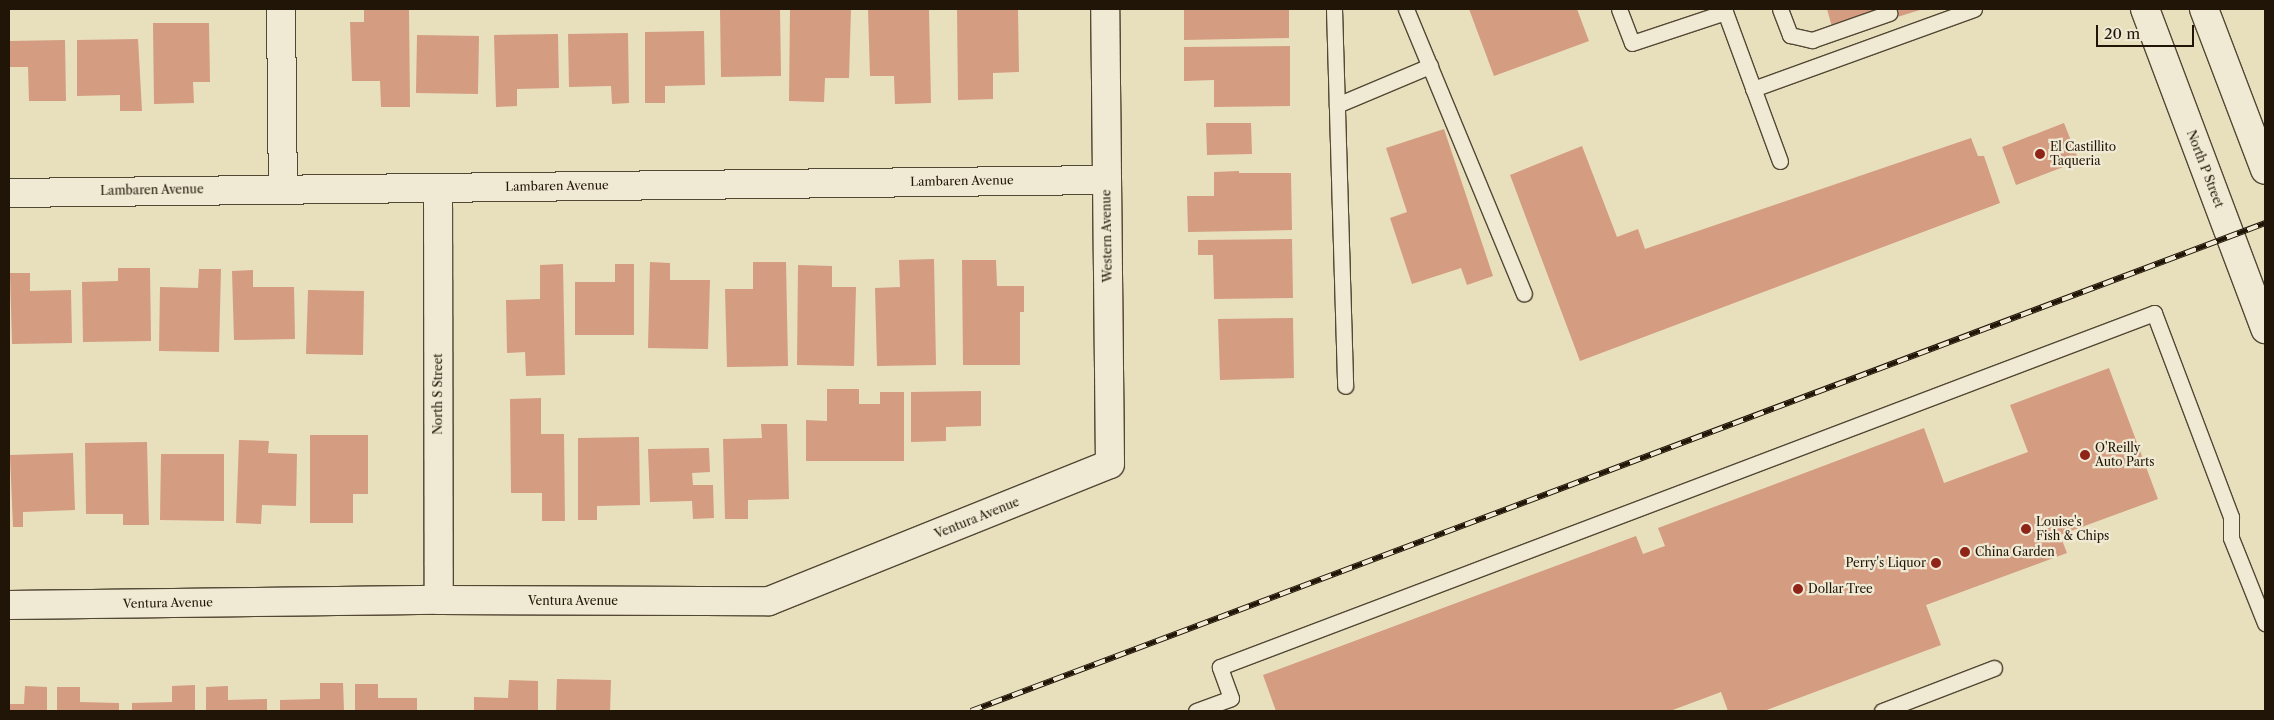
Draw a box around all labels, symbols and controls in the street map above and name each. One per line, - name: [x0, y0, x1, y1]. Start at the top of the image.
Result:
- scale bar: [2099, 15, 2196, 47]
- text: 20 m: [2104, 24, 2140, 43]
- street label: North P Street: [2184, 128, 2226, 210]
- place label: El Castillito Taqueria: [2050, 140, 2116, 168]
- marker: El Castillito Taqueria: [2034, 148, 2046, 160]
- street label: Lambaren Avenue: [910, 173, 1014, 189]
- street label: Lambaren Avenue: [505, 178, 609, 194]
- street label: Lambaren Avenue: [100, 182, 204, 198]
- street label: Western Avenue: [1099, 189, 1115, 283]
- street label: North S Street: [431, 353, 445, 435]
- place label: O'Reilly Auto Parts: [2095, 441, 2155, 469]
- marker: O'Reilly Auto Parts: [2079, 449, 2091, 461]
- street label: Ventura Avenue: [932, 494, 1022, 542]
- place label: Louise's Fish & Chips: [2036, 515, 2109, 543]
- marker: Louise's Fish & Chips: [2020, 523, 2032, 535]
- place label: China Garden: [1975, 545, 2055, 559]
- marker: China Garden: [1959, 546, 1971, 558]
- place label: Perry's Liquor: [1845, 556, 1926, 570]
- marker: Perry's Liquor: [1930, 557, 1942, 569]
- place label: Dollar Tree: [1808, 582, 1873, 596]
- marker: Dollar Tree: [1792, 583, 1804, 595]
- street label: Ventura Avenue: [528, 594, 618, 608]
- street label: Ventura Avenue: [123, 595, 213, 611]

